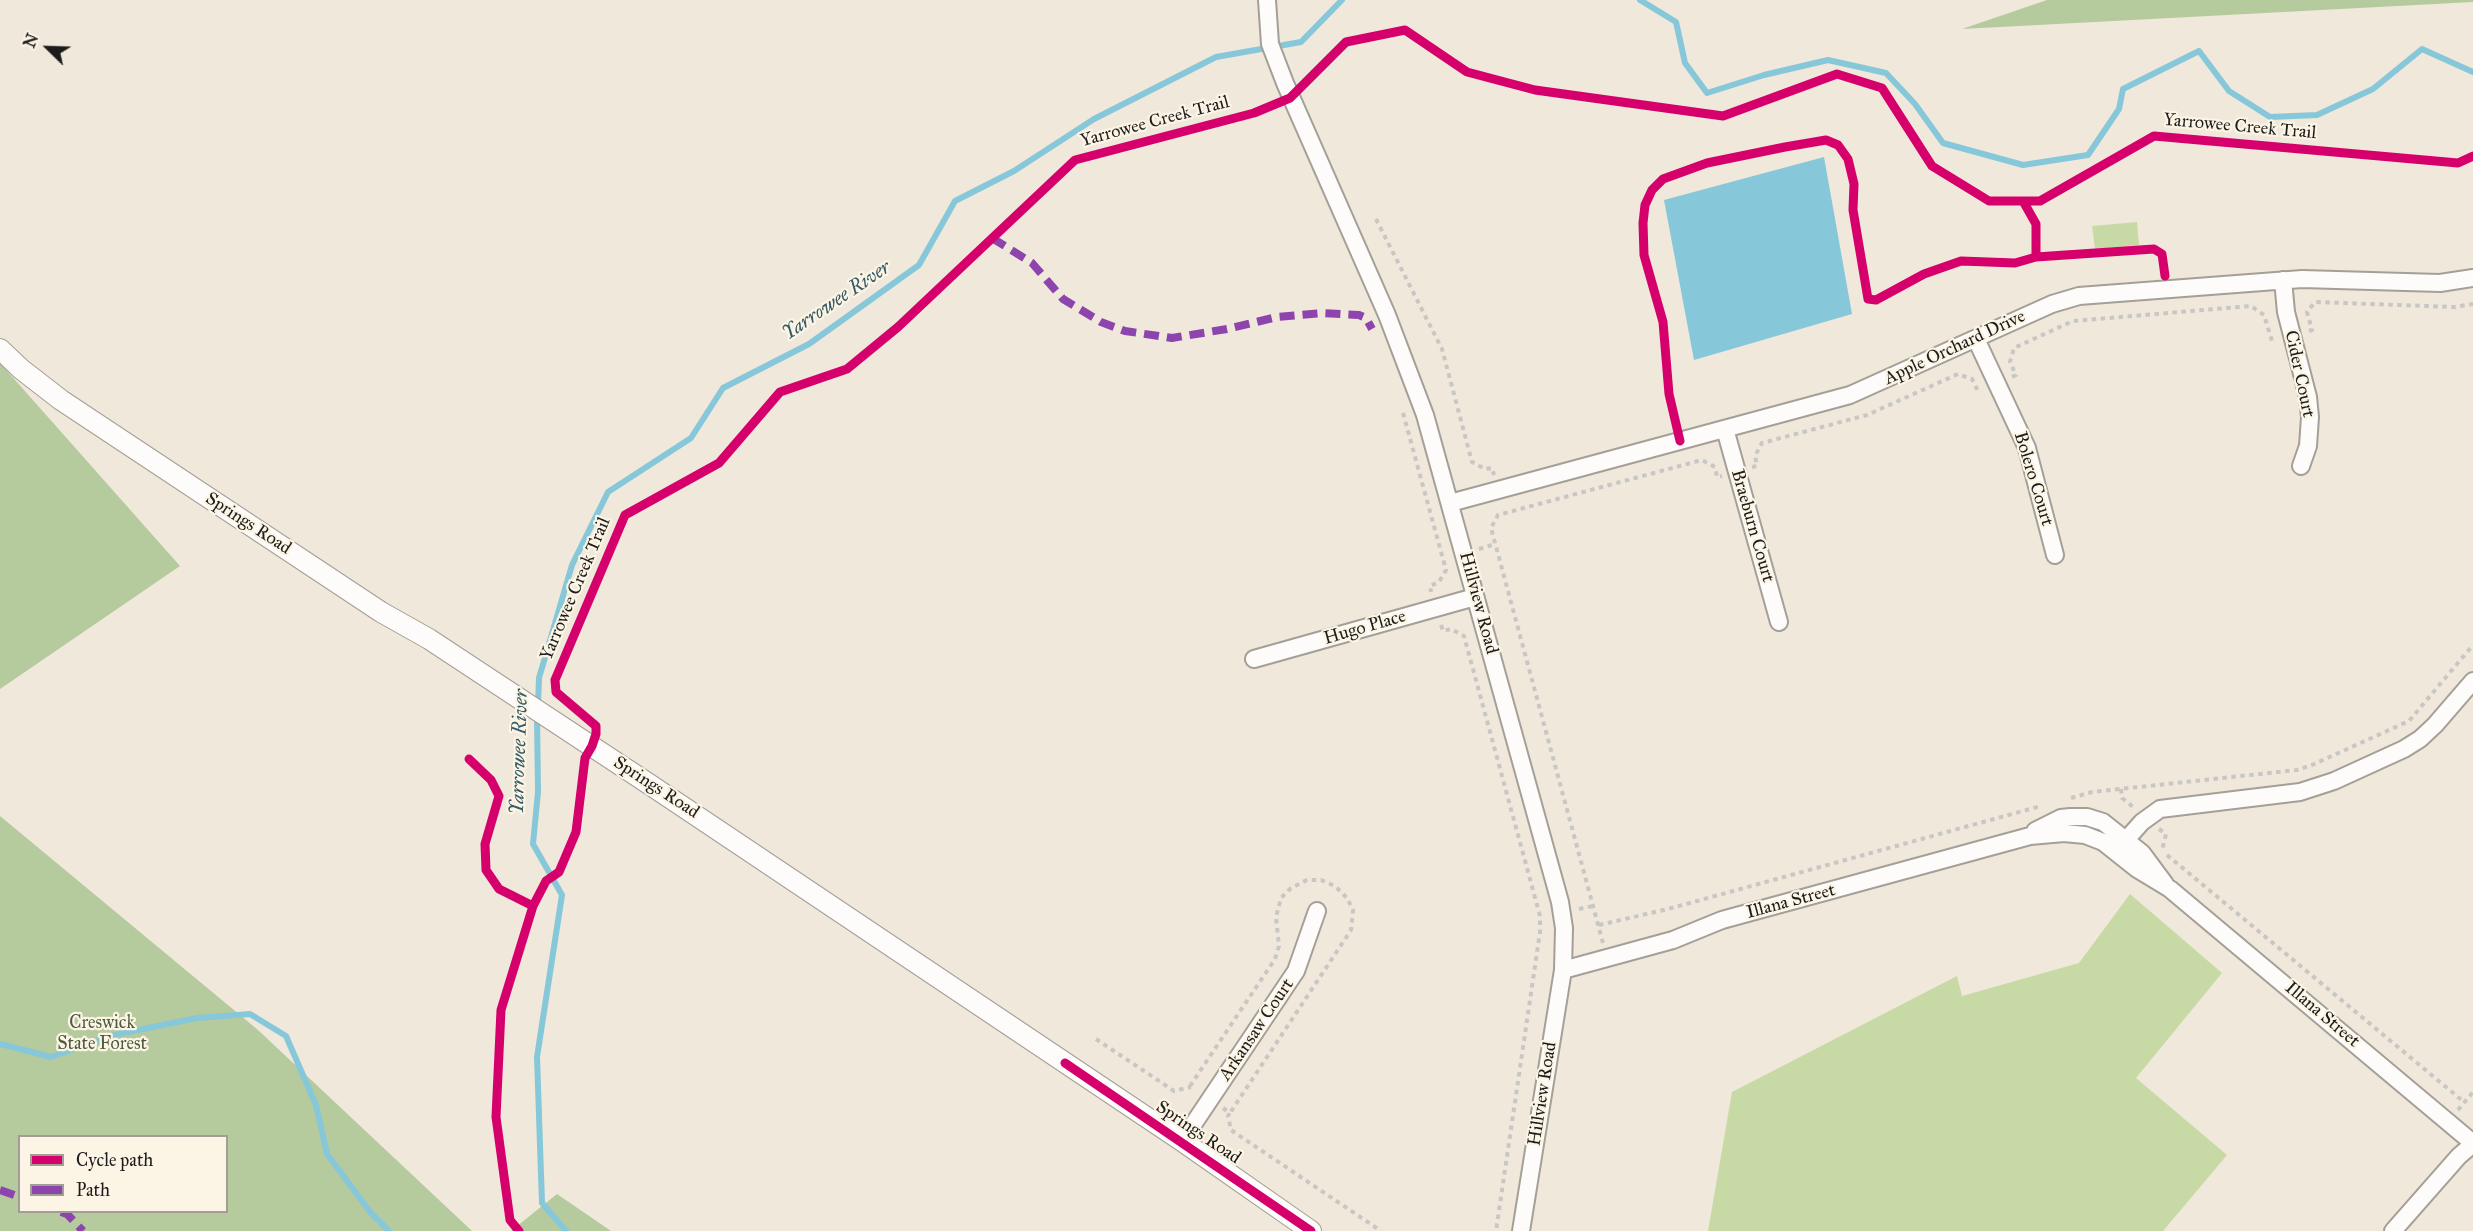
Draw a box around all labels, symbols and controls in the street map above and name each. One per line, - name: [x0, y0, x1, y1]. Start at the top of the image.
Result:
- north arrow: [18, 18, 78, 78]
- text: N: [20, 31, 42, 51]
- street label: Yarrowee Creek Trail: [1078, 92, 1232, 152]
- street label: Yarrowee Creek Trail: [2163, 110, 2317, 144]
- water label: Yarrowee River: [778, 256, 896, 346]
- street label: Apple Orchard Drive: [1881, 306, 2029, 390]
- street label: Cider Court: [2279, 328, 2319, 420]
- street label: Bolero Court: [2008, 429, 2058, 529]
- street label: Braeburn Court: [1726, 467, 1778, 585]
- street label: Springs Road: [201, 488, 295, 560]
- street label: Yarrowee Creek Trail: [536, 514, 616, 664]
- street label: Hillview Road: [1454, 549, 1502, 657]
- street label: Hugo Place: [1321, 606, 1409, 650]
- water label: Yarrowee River: [506, 689, 534, 815]
- street label: Springs Road: [609, 752, 703, 824]
- street label: Illana Street: [1744, 880, 1838, 924]
- street label: Arkansaw Court: [1215, 975, 1299, 1085]
- street label: Illana Street: [2280, 977, 2364, 1053]
- park label: Creswick State Forest: [57, 1013, 147, 1056]
- street label: Hillview Road: [1524, 1040, 1562, 1148]
- street label: Springs Road: [1151, 1097, 1245, 1169]
- legend: [18, 1135, 228, 1213]
- text: Cycle path: [76, 1149, 153, 1171]
- text: Path: [76, 1179, 110, 1201]

